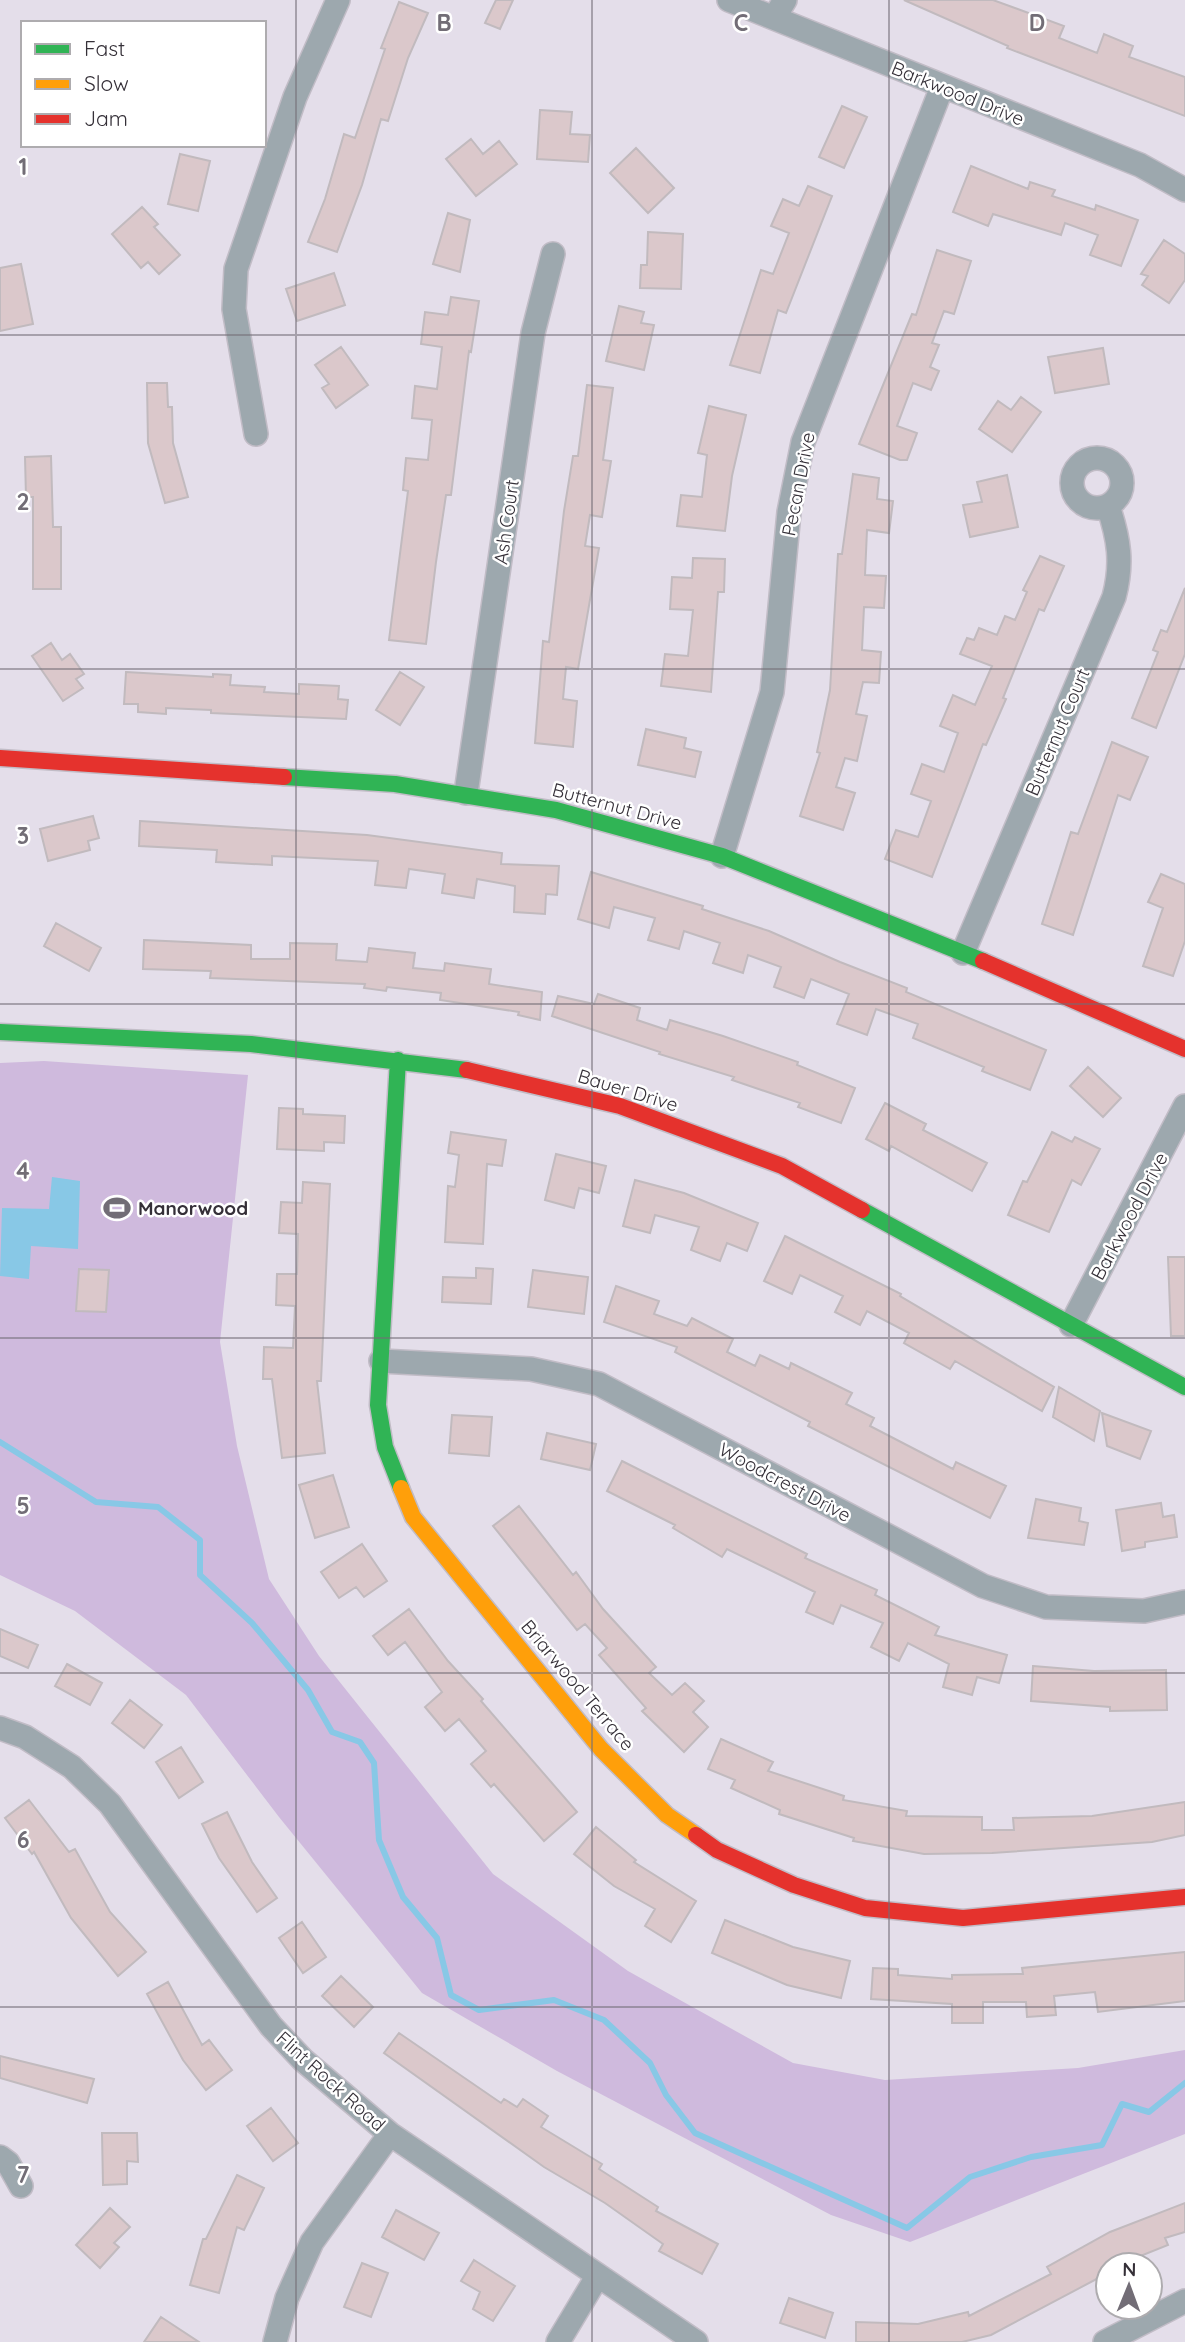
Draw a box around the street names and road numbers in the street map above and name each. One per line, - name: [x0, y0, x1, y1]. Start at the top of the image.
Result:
- street label: Barkwood Drive: [888, 55, 1028, 131]
- street label: Pecan Drive: [776, 430, 820, 538]
- street label: Ash Court: [488, 478, 524, 566]
- street label: Butternut Court: [1019, 665, 1095, 799]
- street label: Butternut Drive: [550, 777, 684, 835]
- street label: Bauer Drive: [575, 1063, 681, 1117]
- street label: Barkwood Drive: [1085, 1148, 1173, 1284]
- street label: Woodcrest Drive: [715, 1437, 855, 1527]
- street label: Briarwood Terrace: [516, 1615, 640, 1755]
- street label: Flint Rock Road: [272, 2026, 390, 2136]

